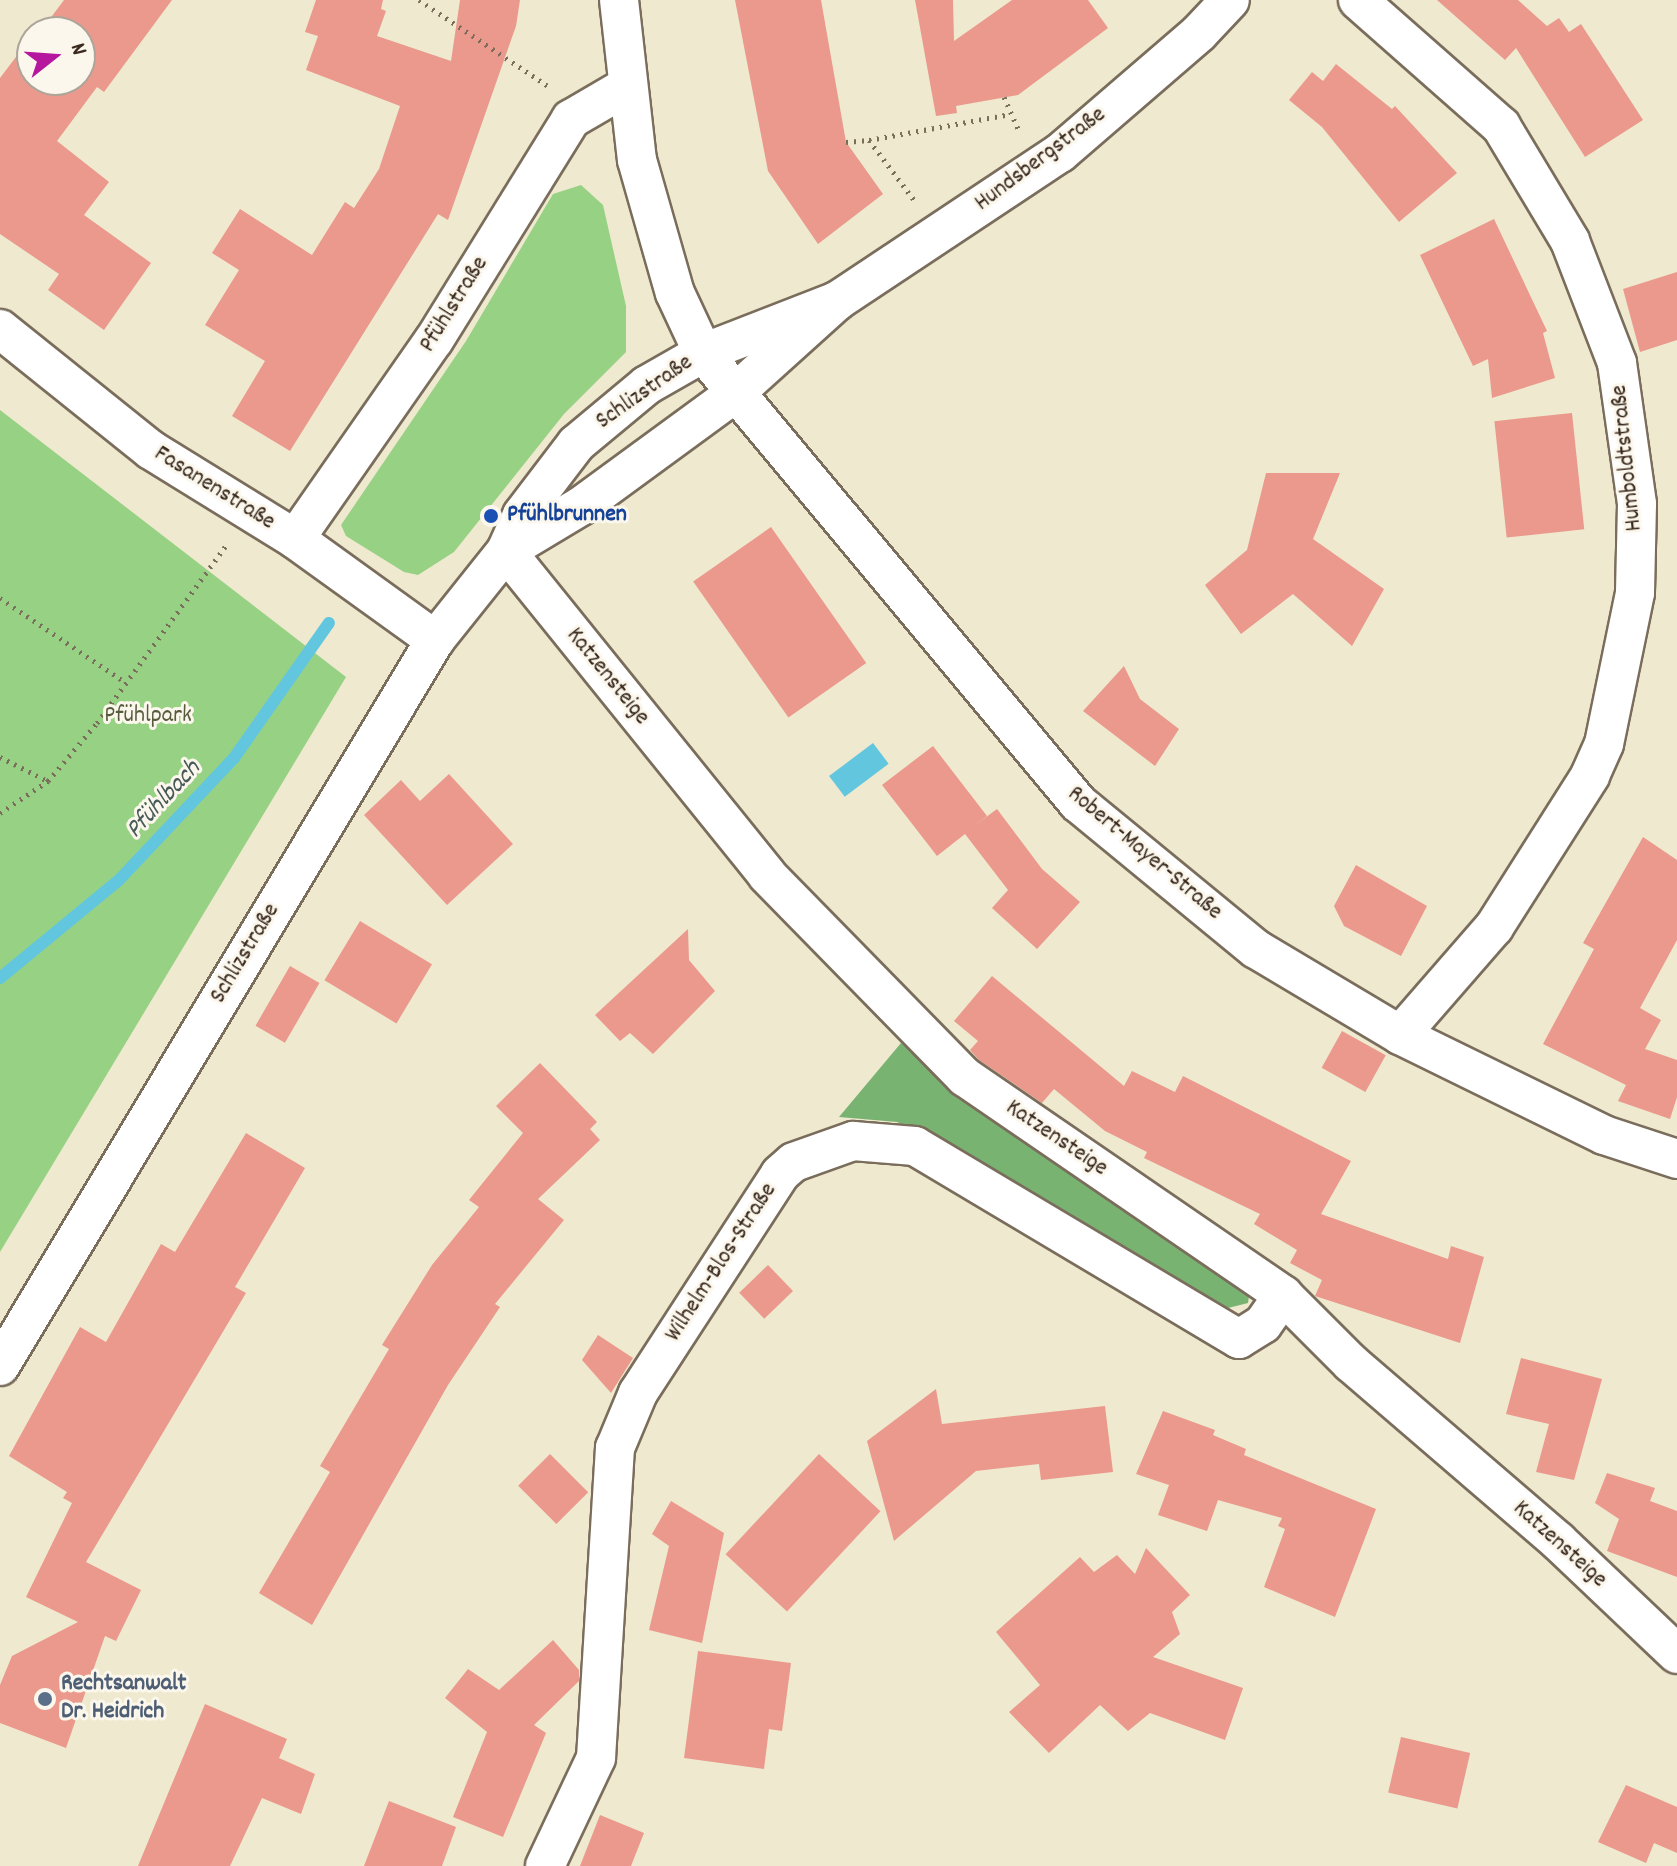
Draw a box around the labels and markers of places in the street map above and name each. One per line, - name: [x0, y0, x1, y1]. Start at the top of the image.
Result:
- place label: Pfühlbrunnen: [507, 502, 627, 530]
- marker: Pfühlbrunnen: [482, 507, 500, 525]
- place label: Rechtsanwalt Dr. Heidrich: [61, 1671, 186, 1727]
- marker: Rechtsanwalt Dr. Heidrich: [36, 1690, 54, 1708]

